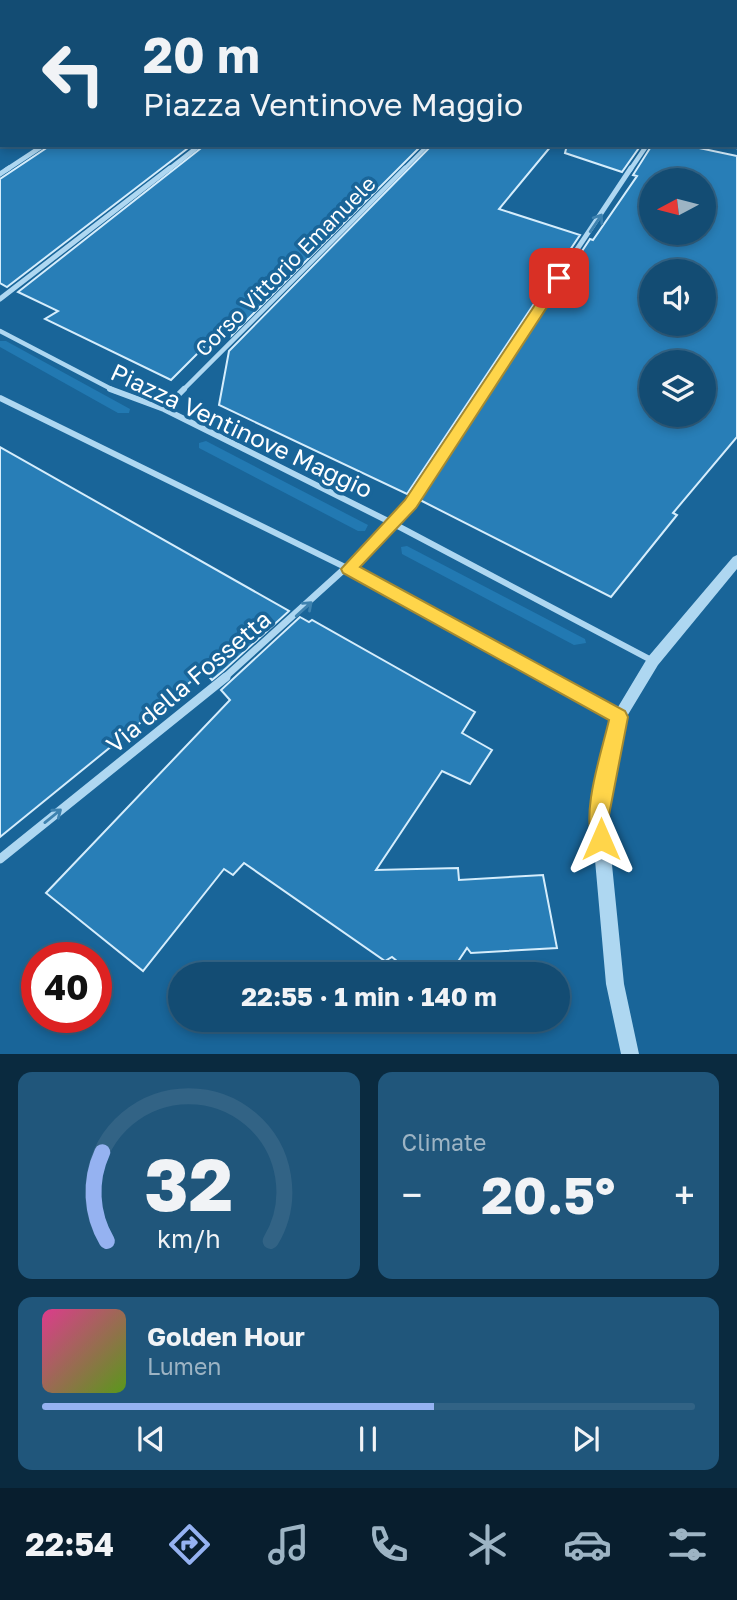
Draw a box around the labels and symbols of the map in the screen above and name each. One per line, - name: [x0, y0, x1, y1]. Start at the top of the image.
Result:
- north arrow: [639, 168, 716, 245]
- street label: Corso Vittorio Emanuele: [189, 170, 381, 362]
- one-way arrow: [588, 214, 603, 233]
- pin: [529, 248, 589, 308]
- street label: Piazza Ventinove Maggio: [107, 357, 377, 503]
- one-way arrow: [295, 601, 313, 617]
- street label: Via della Fossetta: [100, 604, 276, 758]
- position arrow: [564, 802, 638, 876]
- one-way arrow: [44, 809, 62, 824]
- speed limit sign: 40: [21, 942, 112, 1033]

